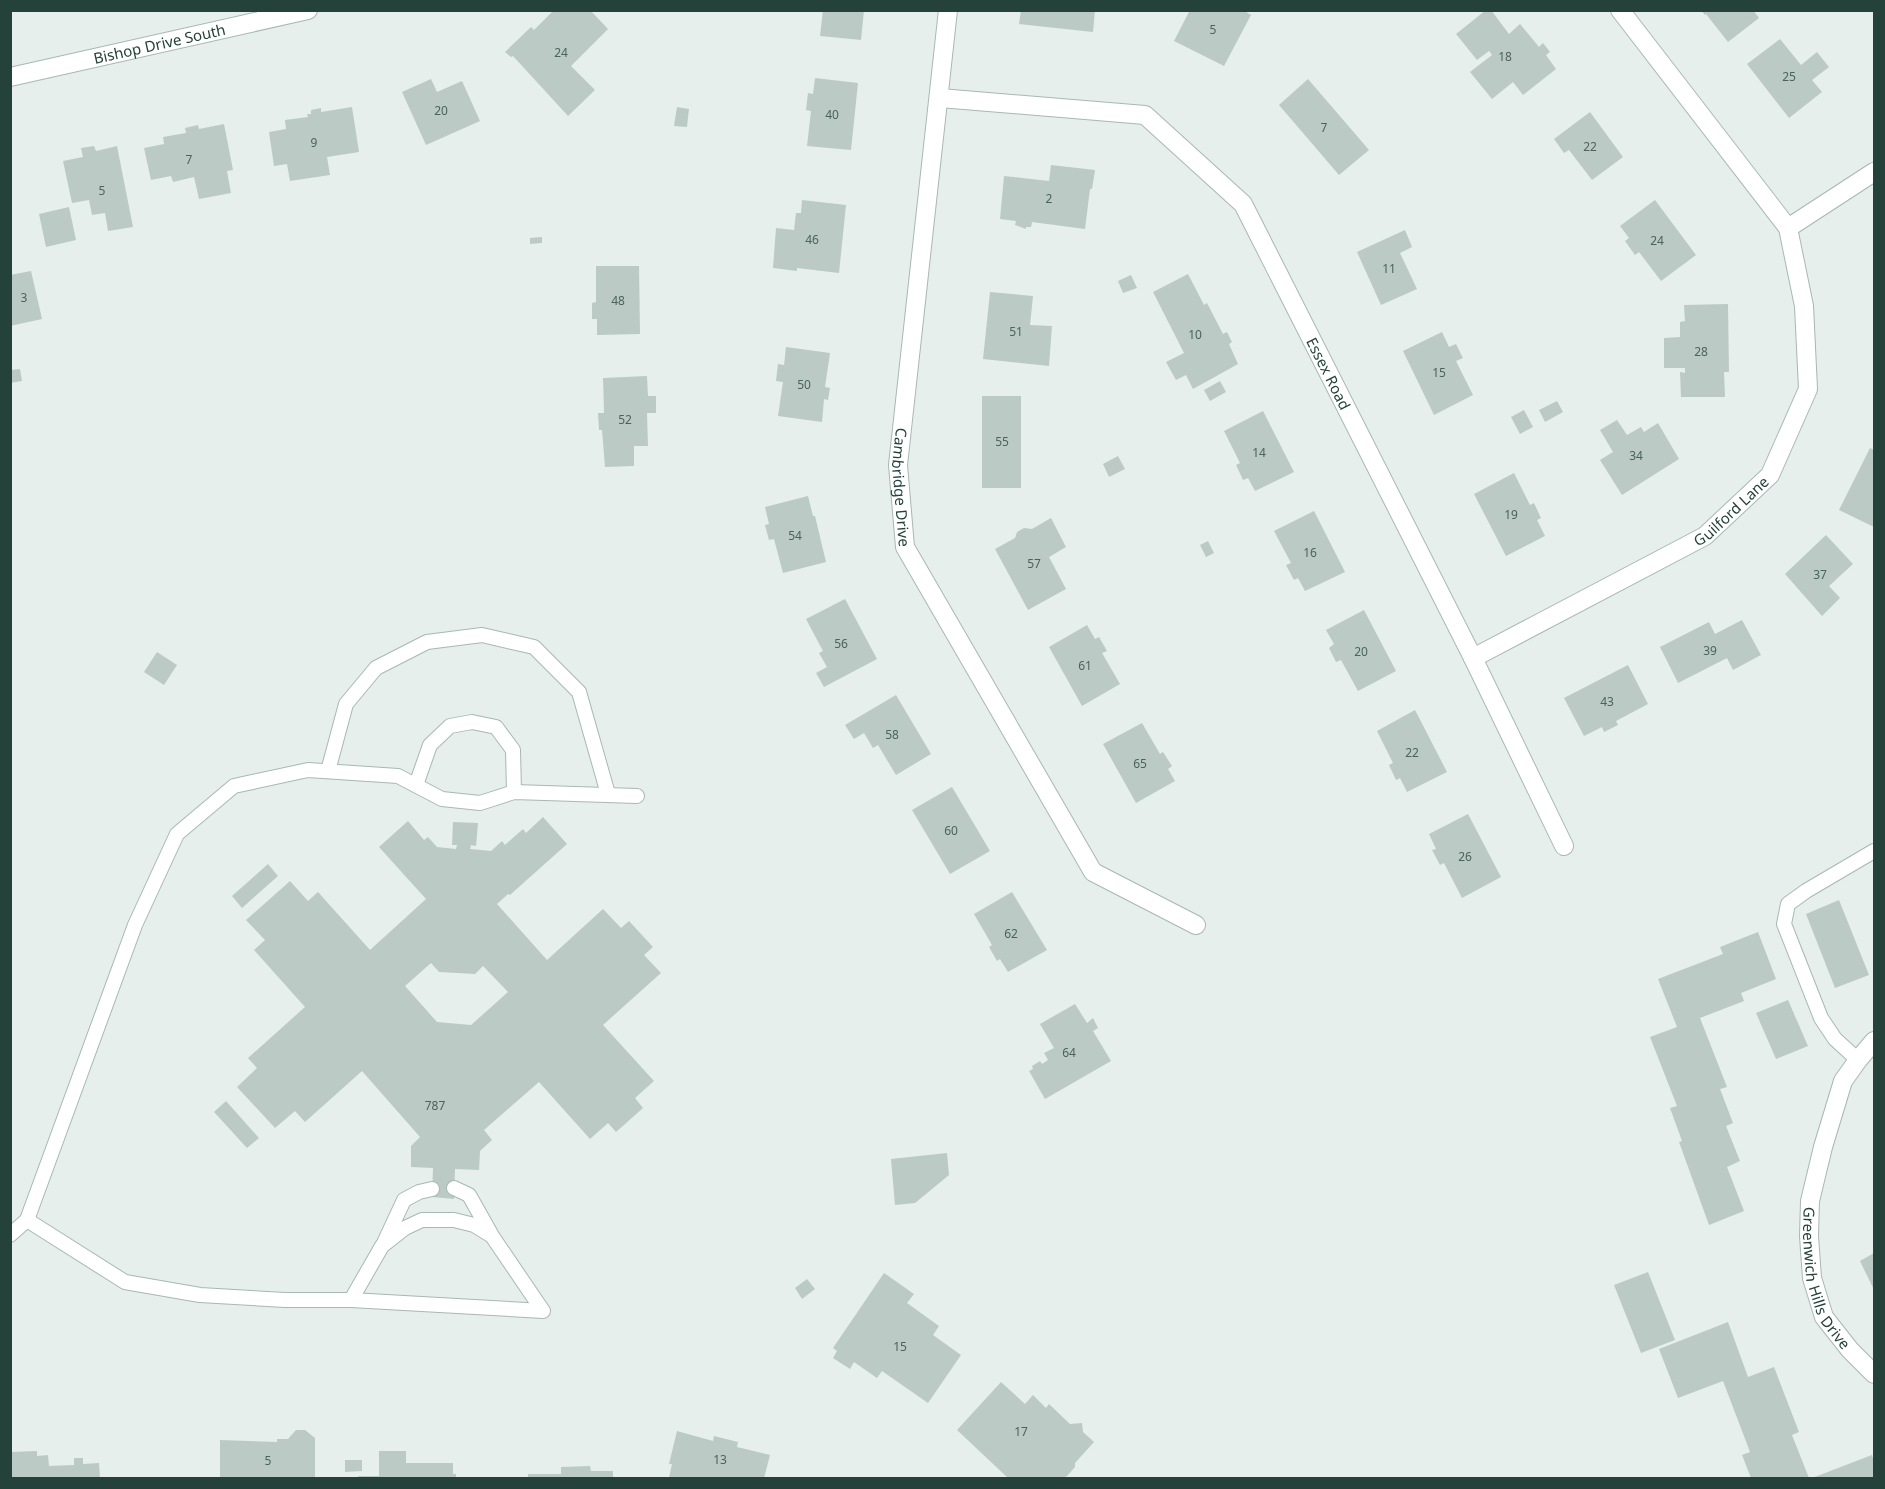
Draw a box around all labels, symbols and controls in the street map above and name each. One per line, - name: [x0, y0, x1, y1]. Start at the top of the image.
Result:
- street label: Bishop Drive South: [91, 19, 227, 68]
- house number: 5: [1210, 21, 1217, 38]
- house number: 24: [554, 44, 568, 61]
- house number: 18: [1498, 48, 1512, 65]
- house number: 25: [1782, 68, 1796, 85]
- house number: 20: [434, 102, 448, 119]
- house number: 40: [825, 106, 839, 123]
- house number: 7: [1321, 119, 1328, 136]
- house number: 9: [311, 134, 318, 151]
- house number: 22: [1583, 138, 1597, 155]
- house number: 7: [186, 151, 193, 168]
- house number: 5: [99, 182, 106, 199]
- house number: 2: [1046, 190, 1053, 207]
- house number: 46: [805, 231, 819, 248]
- house number: 24: [1650, 232, 1664, 249]
- house number: 11: [1382, 260, 1396, 277]
- house number: 3: [21, 289, 28, 306]
- house number: 48: [611, 292, 625, 309]
- house number: 51: [1009, 323, 1023, 340]
- house number: 10: [1188, 326, 1202, 343]
- street label: Essex Road: [1302, 334, 1356, 413]
- house number: 28: [1694, 343, 1708, 360]
- house number: 15: [1432, 364, 1446, 381]
- house number: 50: [797, 376, 811, 393]
- house number: 52: [618, 411, 632, 428]
- street label: Cambridge Drive: [888, 427, 915, 547]
- house number: 55: [995, 433, 1009, 450]
- house number: 14: [1252, 444, 1266, 461]
- house number: 34: [1629, 447, 1643, 464]
- street label: Guilford Lane: [1690, 472, 1773, 550]
- house number: 19: [1504, 506, 1518, 523]
- house number: 54: [788, 527, 802, 544]
- house number: 16: [1303, 544, 1317, 561]
- house number: 57: [1027, 555, 1041, 572]
- house number: 37: [1813, 566, 1827, 583]
- house number: 56: [834, 635, 848, 652]
- house number: 39: [1703, 642, 1717, 659]
- house number: 20: [1354, 643, 1368, 660]
- house number: 61: [1078, 657, 1092, 674]
- house number: 43: [1600, 693, 1614, 710]
- house number: 58: [885, 726, 899, 743]
- house number: 22: [1405, 744, 1419, 761]
- house number: 65: [1133, 755, 1147, 772]
- house number: 60: [944, 822, 958, 839]
- house number: 26: [1458, 848, 1472, 865]
- house number: 62: [1004, 925, 1018, 942]
- house number: 64: [1062, 1044, 1076, 1061]
- house number: 787: [425, 1097, 445, 1114]
- street label: Greenwich Hills Drive: [1799, 1207, 1855, 1353]
- house number: 15: [893, 1338, 907, 1355]
- house number: 17: [1014, 1423, 1028, 1440]
- house number: 13: [713, 1451, 727, 1468]
- house number: 5: [265, 1452, 272, 1469]

